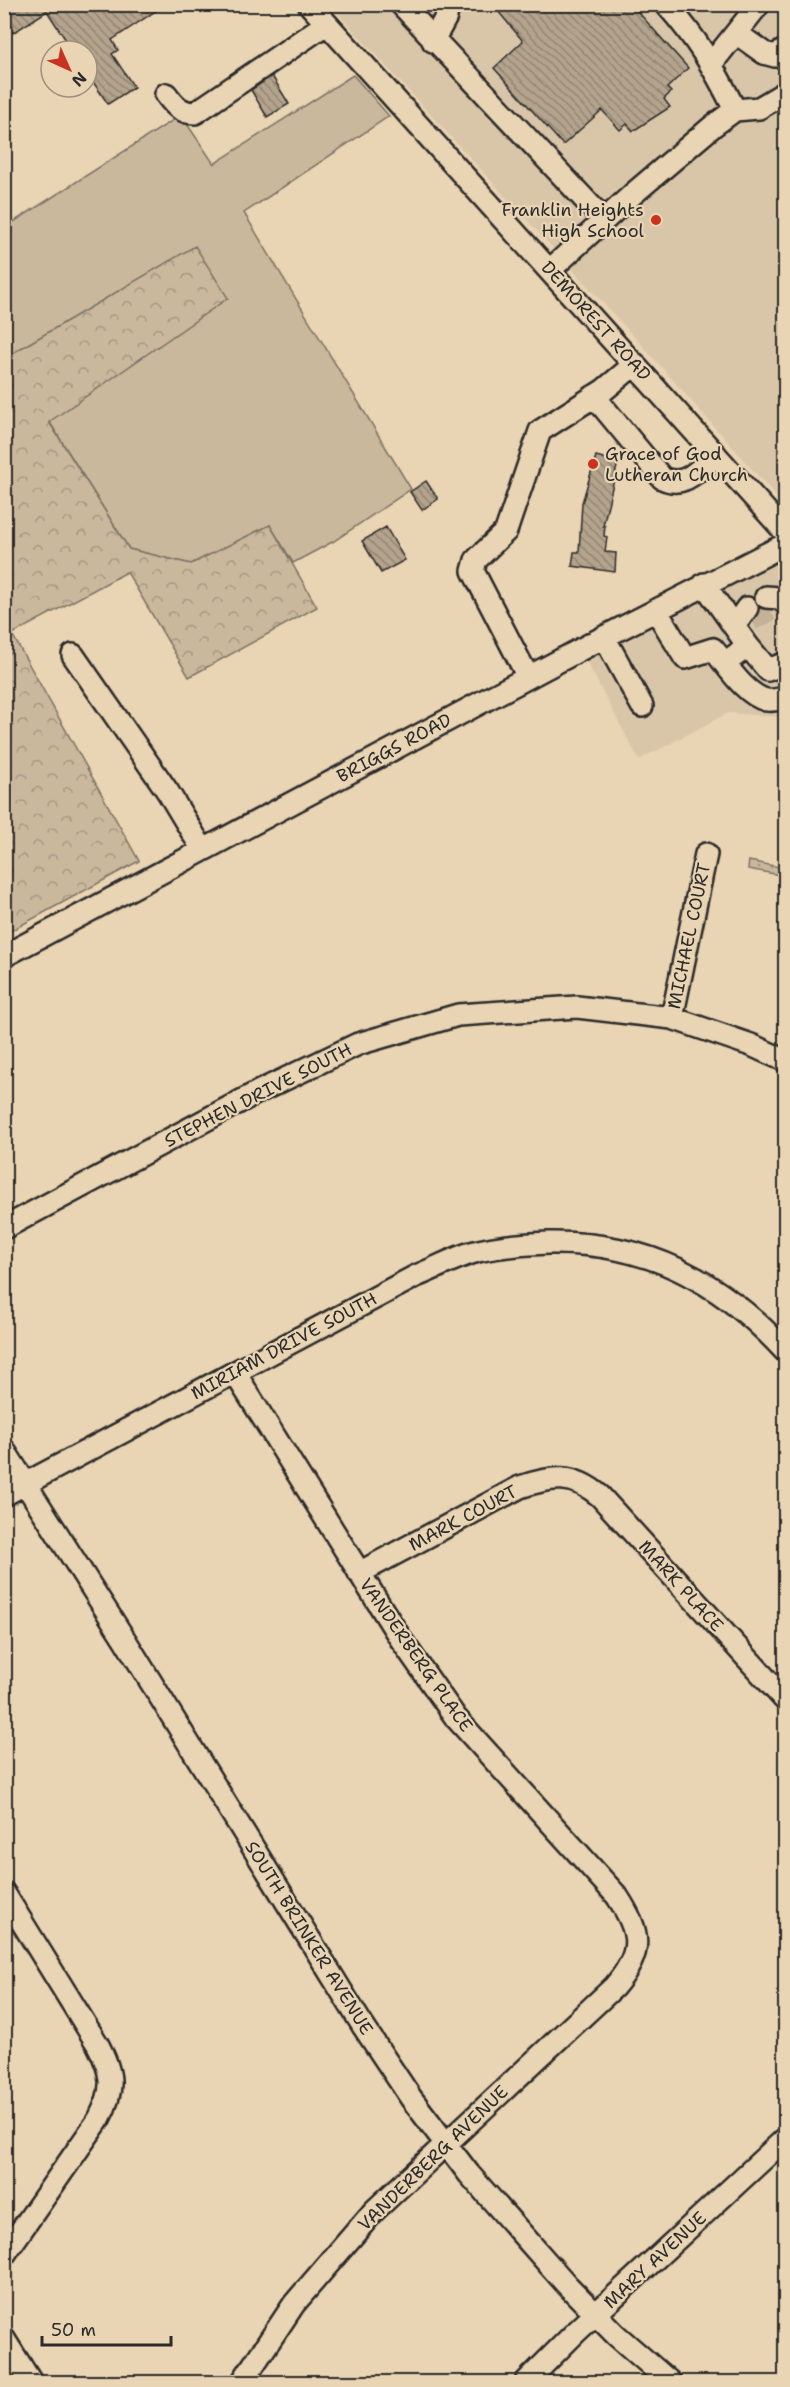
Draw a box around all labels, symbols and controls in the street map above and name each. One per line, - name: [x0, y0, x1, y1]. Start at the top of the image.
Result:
- north arrow: [39, 39, 99, 99]
- text: N: [67, 67, 91, 91]
- place label: Franklin Heights High School: [501, 198, 645, 243]
- marker: Franklin Heights High School: [649, 213, 663, 227]
- street label: DEMOREST ROAD: [536, 256, 656, 386]
- place label: Grace of God Lutheran Church: [605, 442, 748, 487]
- marker: Grace of God Lutheran Church: [586, 457, 600, 471]
- street label: BRIGGS ROAD: [333, 708, 456, 788]
- street label: MICHAEL COURT: [662, 861, 716, 1011]
- street label: STEPHEN DRIVE SOUTH: [160, 1037, 356, 1153]
- street label: MIRIAM DRIVE SOUTH: [187, 1287, 381, 1405]
- street label: MARK COURT: [405, 1479, 521, 1557]
- street label: MARK PLACE: [633, 1535, 729, 1637]
- street label: VANDERBERG PLACE: [354, 1573, 478, 1737]
- street label: SOUTH BRINKER AVENUE: [239, 1837, 379, 2039]
- street label: VANDERBERG AVENUE: [353, 2080, 513, 2236]
- street label: MARY AVENUE: [598, 2206, 712, 2314]
- scale bar: [42, 2309, 171, 2347]
- text: 50 m: [51, 2318, 96, 2342]

